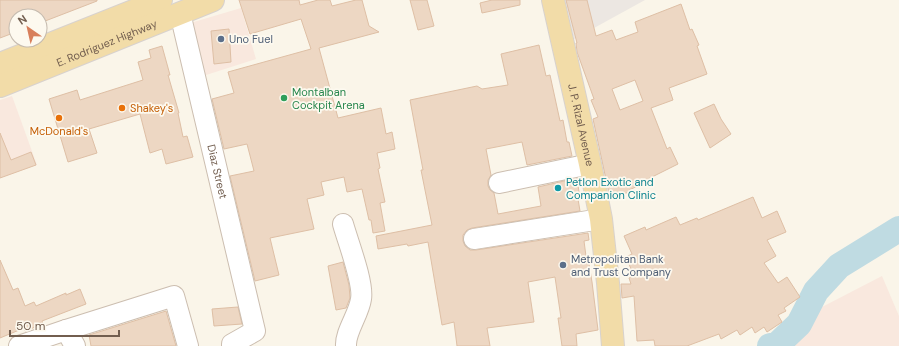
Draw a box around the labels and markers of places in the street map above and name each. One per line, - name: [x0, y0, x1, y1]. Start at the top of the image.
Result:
- place label: Uno Fuel: [229, 32, 273, 46]
- marker: Uno Fuel: [216, 34, 226, 44]
- place label: Montalban Cockpit Arena: [292, 85, 365, 112]
- marker: Montalban Cockpit Arena: [279, 93, 289, 103]
- place label: Shakey's: [130, 101, 173, 115]
- marker: Shakey's: [117, 103, 127, 113]
- marker: McDonald's: [54, 113, 64, 123]
- place label: McDonald's: [30, 124, 88, 138]
- place label: Petlon Exotic and Companion Clinic: [566, 175, 656, 202]
- marker: Petlon Exotic and Companion Clinic: [553, 183, 563, 193]
- place label: Metropolitan Bank and Trust Company: [571, 252, 671, 279]
- marker: Metropolitan Bank and Trust Company: [558, 260, 568, 270]

